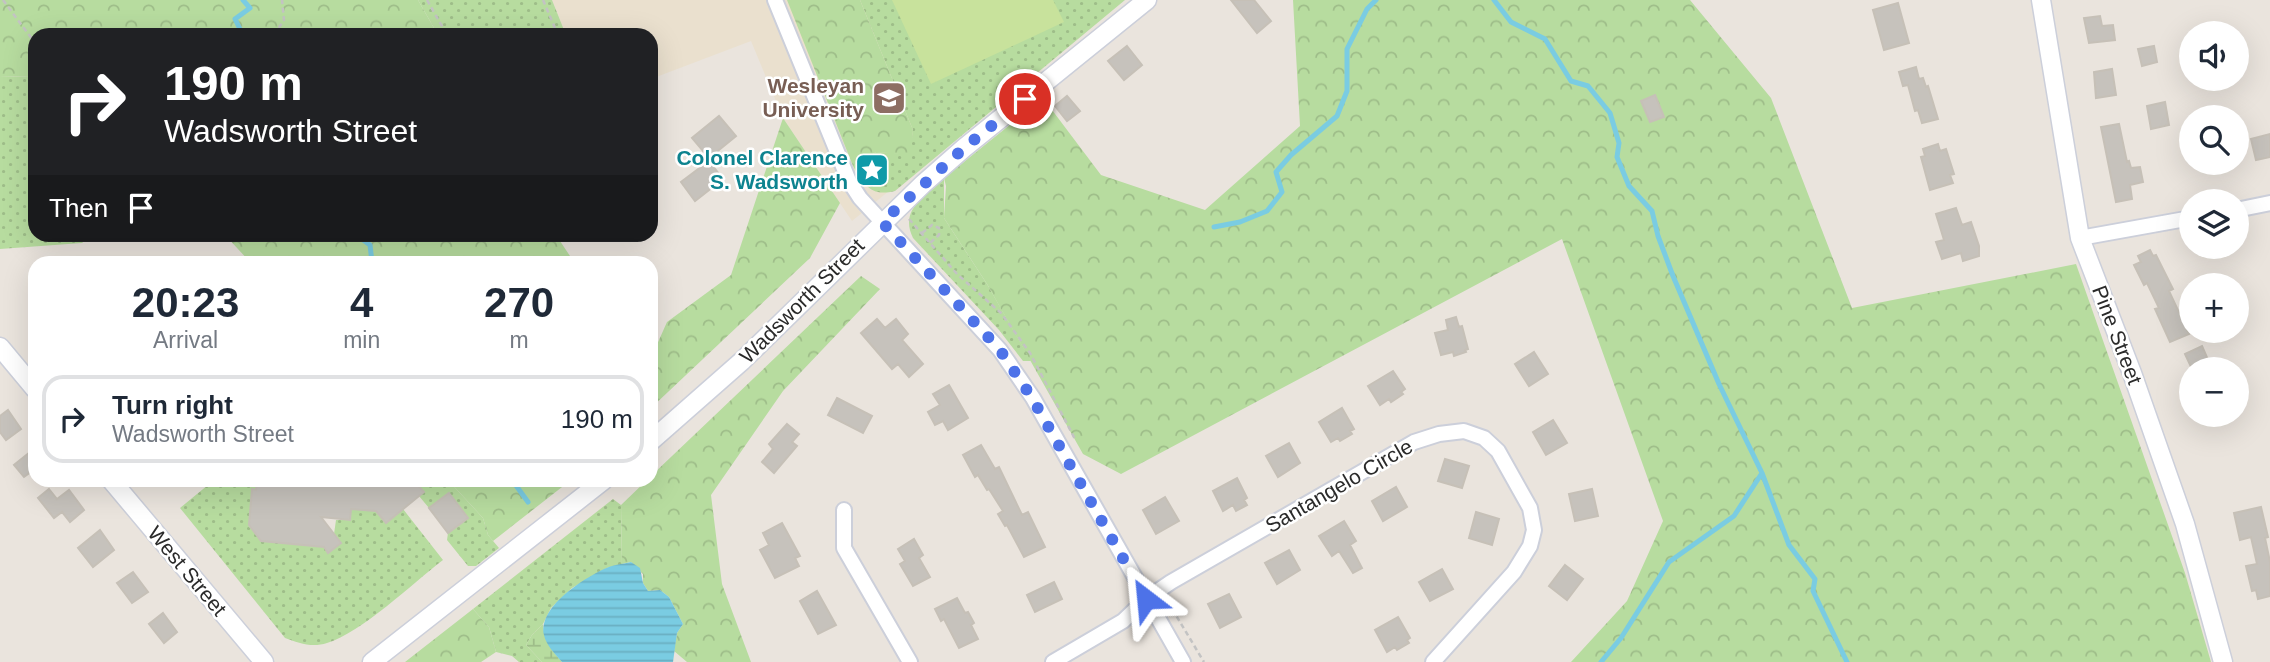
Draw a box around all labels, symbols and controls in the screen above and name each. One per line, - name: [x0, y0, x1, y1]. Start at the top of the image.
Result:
- map controls: [2179, 21, 2249, 427]
- button: sound: [2179, 21, 2249, 91]
- icon: right: [49, 56, 140, 147]
- text: 190 m: [164, 56, 303, 110]
- pin: [995, 69, 1055, 129]
- place label: Wesleyan University: [762, 74, 864, 121]
- school or university icon: Wesleyan University: [870, 79, 908, 117]
- icon: arrive: [1006, 80, 1044, 118]
- button: search: [2179, 105, 2249, 175]
- text: Wadsworth Street: [164, 113, 417, 149]
- place label: Colonel Clarence S. Wadsworth: [676, 146, 848, 193]
- place icon: Colonel Clarence S. Wadsworth: [853, 151, 891, 189]
- icon: arrive: [122, 189, 160, 227]
- button: layers: [2179, 189, 2249, 259]
- text: Then: [49, 193, 108, 223]
- street label: Wadsworth Street: [735, 234, 869, 368]
- button: +: [2179, 273, 2249, 343]
- text: 20:23: [132, 279, 239, 326]
- text: 4: [350, 279, 373, 326]
- text: 270: [484, 279, 554, 326]
- street label: Pine Street: [2088, 282, 2147, 388]
- text: Arrival: [153, 327, 218, 353]
- text: min: [343, 327, 380, 353]
- text: m: [510, 327, 529, 353]
- button: −: [2179, 357, 2249, 427]
- text: Turn right: [112, 390, 233, 420]
- icon: right: [53, 400, 91, 438]
- text: 190 m: [561, 404, 633, 434]
- text: Wadsworth Street: [112, 421, 294, 447]
- street label: Santangelo Circle: [1261, 434, 1416, 537]
- street label: West Street: [143, 521, 231, 620]
- position arrow: [1109, 562, 1183, 636]

